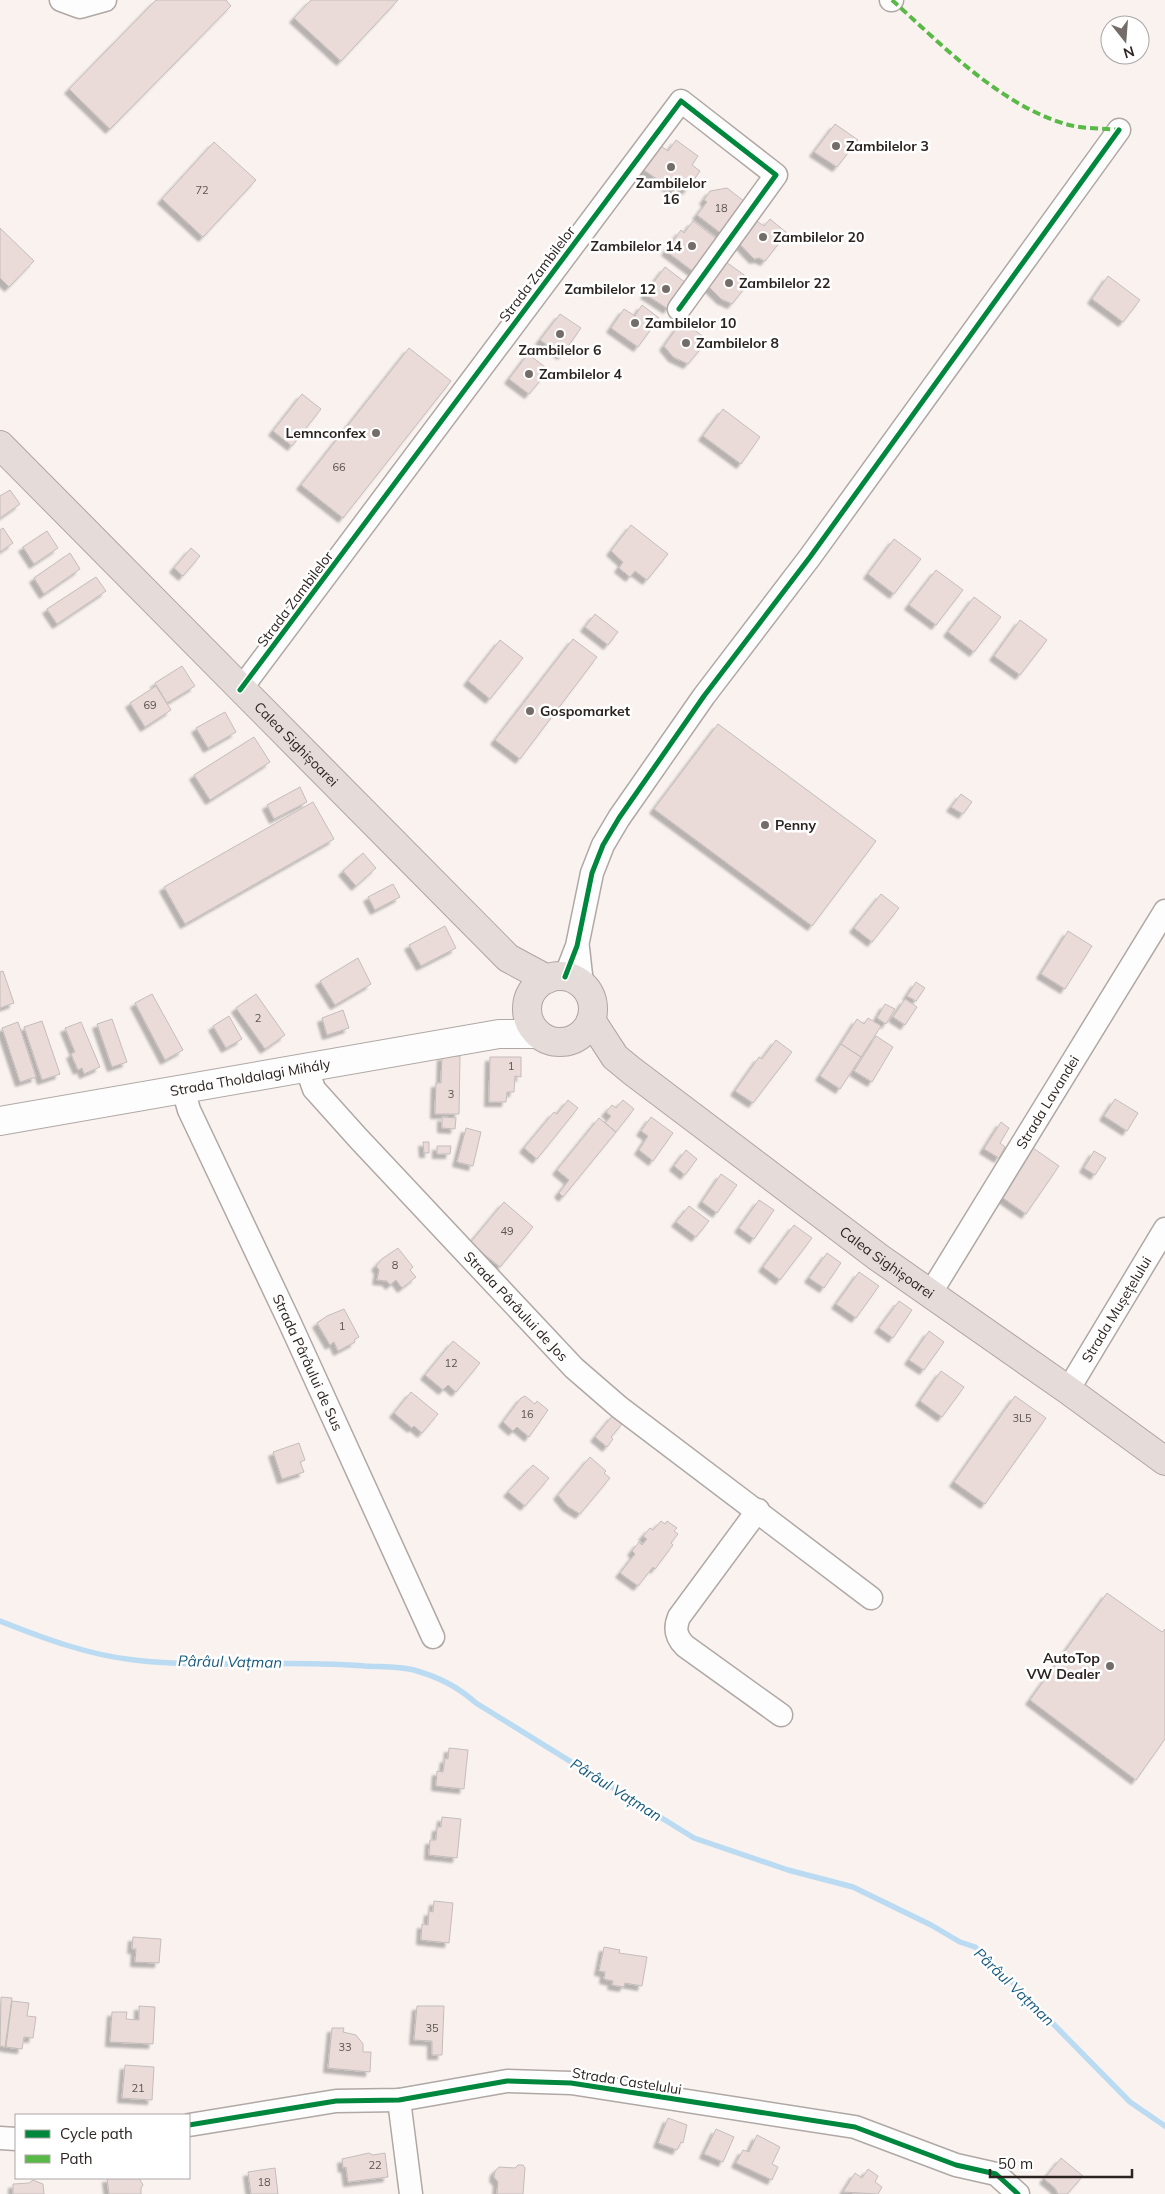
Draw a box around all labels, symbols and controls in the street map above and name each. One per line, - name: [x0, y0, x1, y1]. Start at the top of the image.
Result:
- north arrow: [1100, 15, 1150, 65]
- text: N: [1121, 42, 1136, 63]
- place label: Zambilelor 3: [846, 137, 929, 155]
- marker: Zambilelor 3: [830, 140, 842, 152]
- marker: Zambilelor 16: [665, 161, 677, 173]
- place label: Zambilelor 16: [636, 174, 707, 208]
- house number: 72: [195, 183, 209, 197]
- house number: 18: [714, 201, 728, 215]
- street label: Strada Zambilelor: [495, 222, 579, 326]
- place label: Zambilelor 20: [773, 228, 864, 246]
- marker: Zambilelor 20: [757, 231, 769, 243]
- place label: Zambilelor 14: [591, 237, 683, 255]
- marker: Zambilelor 14: [686, 240, 698, 252]
- place label: Zambilelor 22: [739, 274, 830, 292]
- marker: Zambilelor 22: [723, 277, 735, 289]
- place label: Zambilelor 12: [565, 280, 656, 298]
- marker: Zambilelor 12: [660, 283, 672, 295]
- place label: Zambilelor 10: [645, 314, 736, 332]
- marker: Zambilelor 10: [629, 317, 641, 329]
- marker: Zambilelor 6: [554, 328, 566, 340]
- place label: Zambilelor 8: [696, 334, 779, 352]
- marker: Zambilelor 8: [680, 337, 692, 349]
- place label: Zambilelor 6: [519, 341, 601, 359]
- place label: Zambilelor 4: [539, 365, 623, 383]
- marker: Zambilelor 4: [523, 368, 535, 380]
- place label: Lemnconfex: [286, 424, 366, 442]
- marker: Lemnconfex: [370, 427, 382, 439]
- house number: 66: [332, 460, 346, 474]
- street label: Strada Zambilelor: [253, 547, 337, 651]
- house number: 69: [143, 698, 157, 712]
- street label: Calea Sighișoarei: [250, 698, 342, 790]
- place label: Gospomarket: [540, 702, 631, 720]
- marker: Gospomarket: [524, 705, 536, 717]
- place label: Penny: [775, 816, 816, 834]
- marker: Penny: [759, 819, 771, 831]
- house number: 2: [255, 1011, 262, 1025]
- street label: Strada Lavandei: [1012, 1052, 1083, 1152]
- street label: Strada Tholdalagi Mihály: [169, 1054, 332, 1100]
- house number: 1: [508, 1059, 514, 1073]
- house number: 3: [448, 1087, 454, 1101]
- street label: Calea Sighișoarei: [836, 1222, 938, 1303]
- house number: 49: [500, 1224, 514, 1238]
- street label: Strada Pârâului de Jos: [460, 1248, 572, 1365]
- street label: Strada Mușețelului: [1078, 1253, 1155, 1366]
- house number: 8: [392, 1258, 399, 1272]
- street label: Strada Pârâului de Sus: [269, 1291, 347, 1434]
- house number: 1: [339, 1319, 345, 1333]
- house number: 12: [444, 1356, 458, 1370]
- house number: 16: [520, 1407, 534, 1421]
- house number: 3L5: [1012, 1411, 1032, 1425]
- place label: AutoTop VW Dealer: [1026, 1649, 1100, 1683]
- water label: Pârâul Vațman: [178, 1651, 282, 1672]
- marker: AutoTop VW Dealer: [1104, 1660, 1116, 1672]
- water label: Pârâul Vațman: [567, 1754, 666, 1825]
- water label: Pârâul Vațman: [970, 1944, 1059, 2030]
- house number: 35: [425, 2021, 439, 2035]
- house number: 33: [338, 2040, 352, 2054]
- street label: Strada Castelului: [571, 2063, 683, 2099]
- house number: 21: [131, 2081, 145, 2095]
- legend: [15, 2114, 190, 2179]
- text: Cycle path: [60, 2124, 133, 2143]
- scale bar: [990, 2146, 1132, 2178]
- text: Path: [60, 2149, 92, 2168]
- text: 50 m: [998, 2154, 1033, 2173]
- house number: 22: [368, 2158, 382, 2172]
- house number: 18: [257, 2175, 271, 2189]

